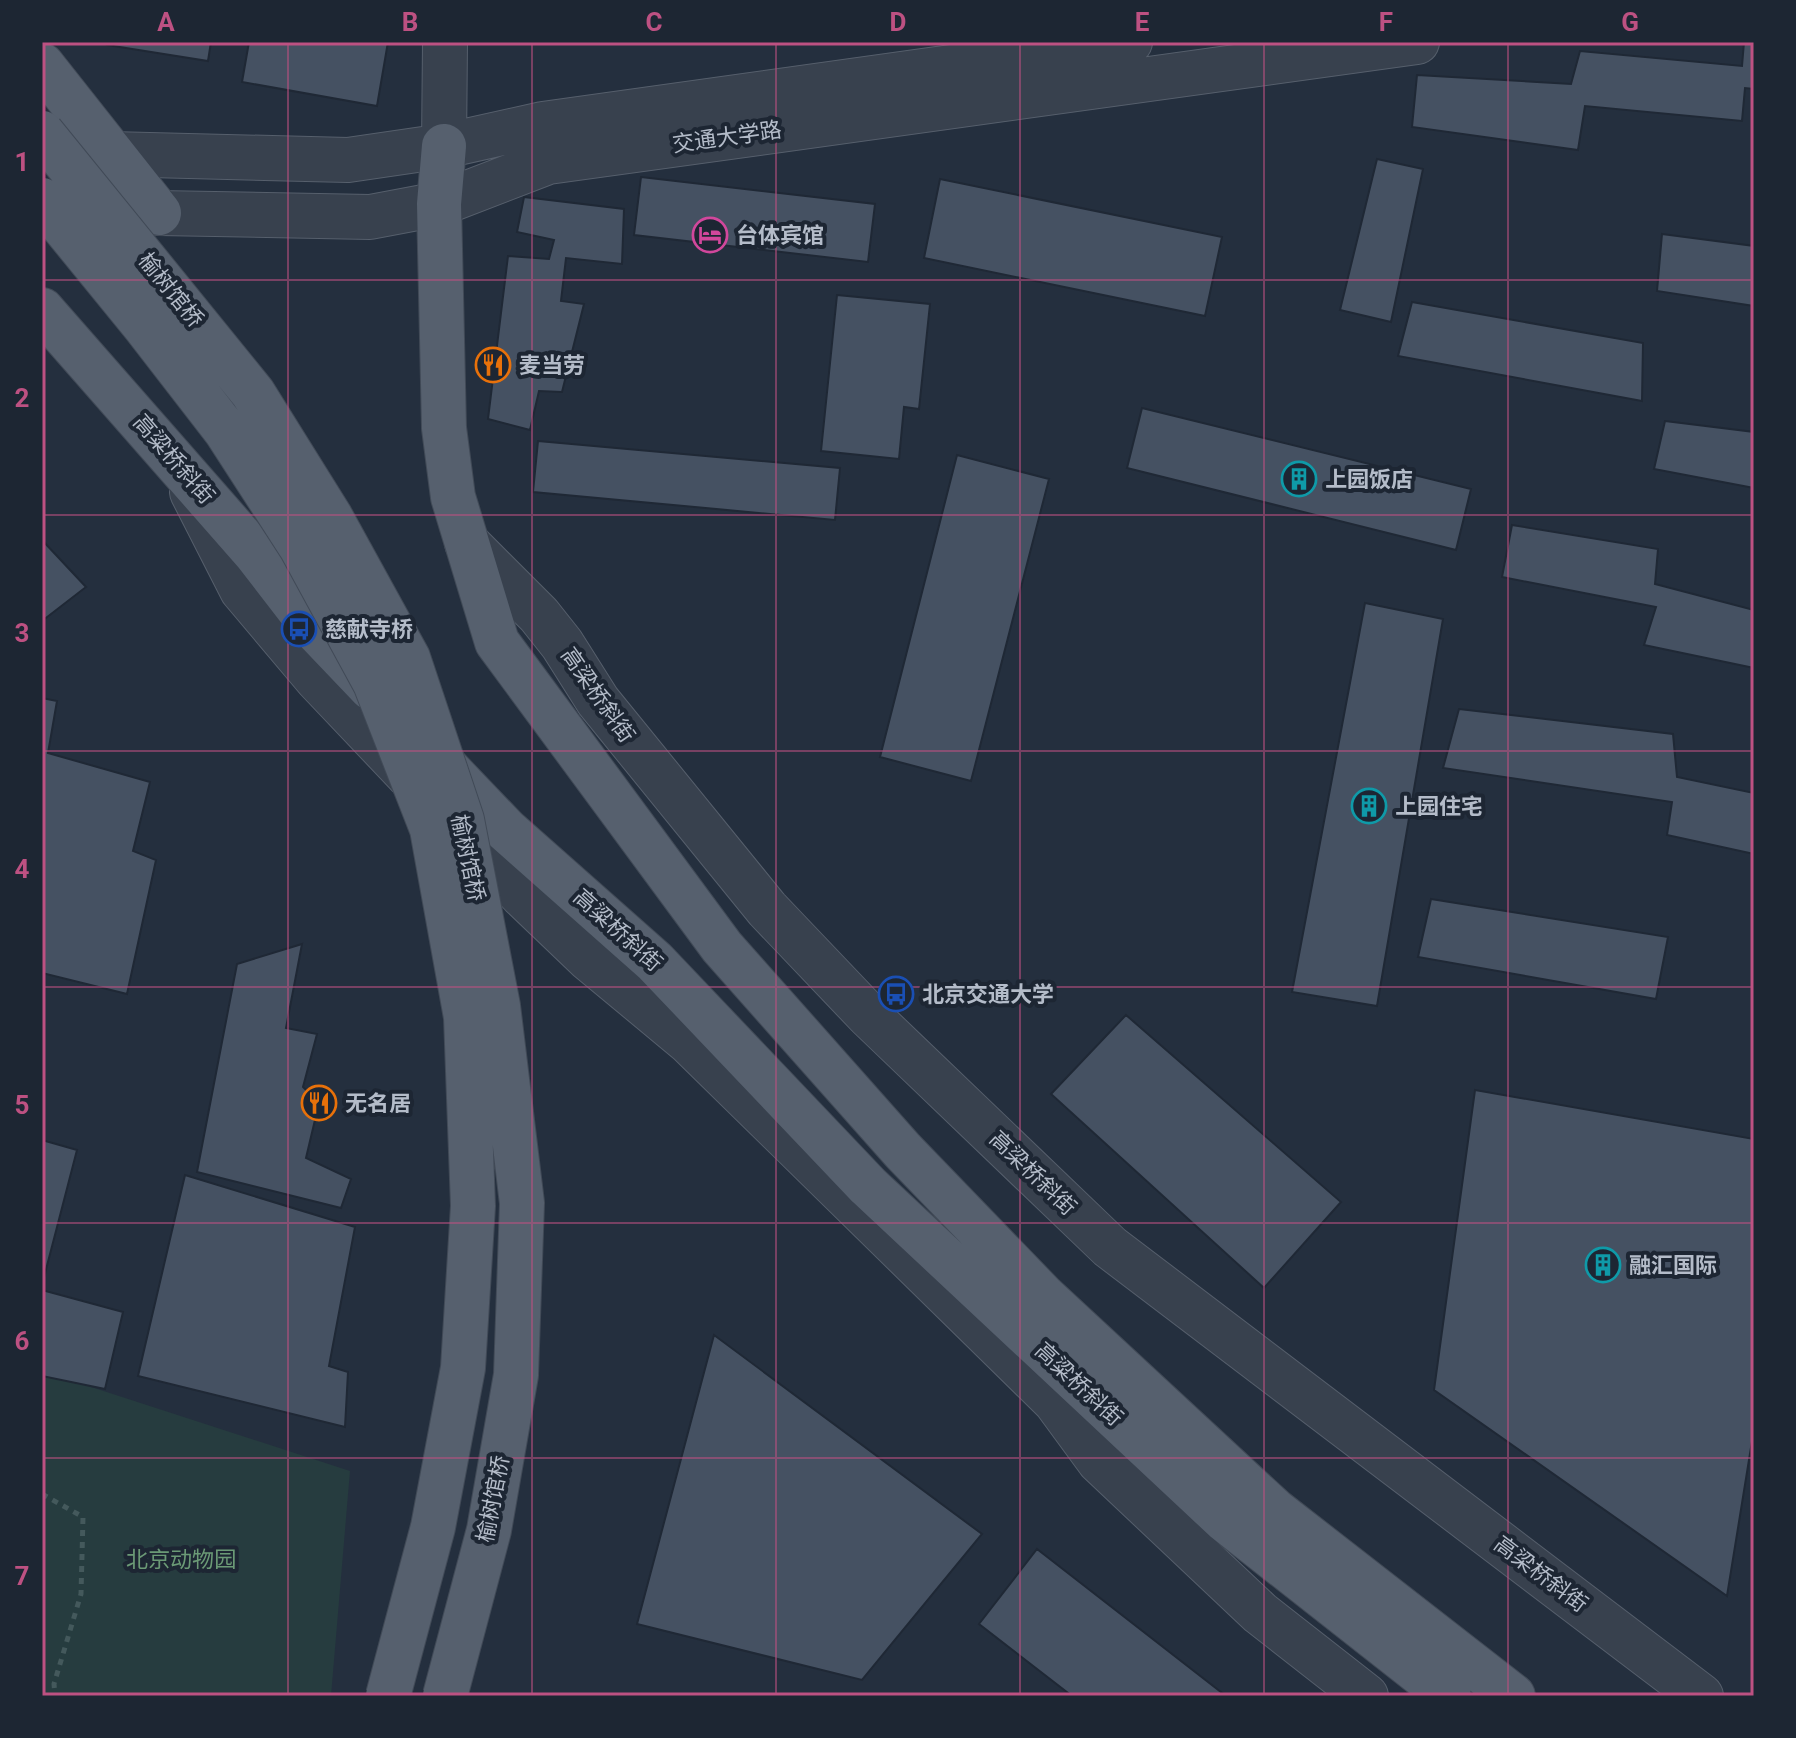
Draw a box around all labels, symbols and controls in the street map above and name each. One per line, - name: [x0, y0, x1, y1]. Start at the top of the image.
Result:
- text: A: [157, 7, 175, 37]
- text: B: [402, 7, 418, 37]
- text: C: [645, 7, 663, 37]
- text: D: [890, 7, 906, 37]
- text: E: [1135, 7, 1150, 37]
- text: F: [1379, 7, 1393, 37]
- text: G: [1621, 7, 1639, 37]
- street label: 交通大学路: [671, 117, 783, 157]
- text: 1: [15, 147, 29, 177]
- hotel icon: 台体宾馆: [691, 216, 729, 254]
- place label: 台体宾馆: [736, 223, 824, 248]
- street label: 榆树馆桥: [134, 248, 208, 332]
- restaurant icon: 麦当劳: [474, 346, 512, 384]
- place label: 麦当劳: [519, 353, 585, 378]
- text: 2: [15, 383, 29, 413]
- street label: 高粱桥斜街: [128, 409, 220, 509]
- building icon: 上园饭店: [1280, 460, 1318, 498]
- place label: 上园饭店: [1325, 467, 1413, 492]
- bus stop icon: 慈献寺桥: [280, 610, 318, 648]
- place label: 慈献寺桥: [325, 617, 413, 642]
- text: 3: [15, 618, 29, 648]
- street label: 高梁桥斜街: [556, 643, 640, 747]
- building icon: 上园住宅: [1350, 787, 1388, 825]
- place label: 上园住宅: [1395, 794, 1483, 819]
- street label: 榆树馆桥: [447, 812, 489, 904]
- text: 4: [15, 854, 30, 884]
- street label: 高粱桥斜街: [569, 884, 667, 976]
- bus stop icon: 北京交通大学: [877, 975, 915, 1013]
- place label: 北京交通大学: [922, 982, 1054, 1007]
- restaurant icon: 无名居: [300, 1084, 338, 1122]
- text: 5: [15, 1090, 29, 1120]
- place label: 无名居: [345, 1091, 411, 1116]
- street label: 高梁桥斜街: [985, 1126, 1081, 1220]
- building icon: 融汇国际: [1584, 1246, 1622, 1284]
- place label: 融汇国际: [1629, 1253, 1717, 1278]
- text: 6: [15, 1326, 30, 1356]
- street label: 高粱桥斜街: [1030, 1337, 1128, 1431]
- street label: 榆树馆桥: [472, 1453, 514, 1545]
- street label: 高梁桥斜街: [1490, 1531, 1592, 1617]
- park label: 北京动物园: [126, 1547, 236, 1572]
- text: 7: [15, 1561, 29, 1591]

